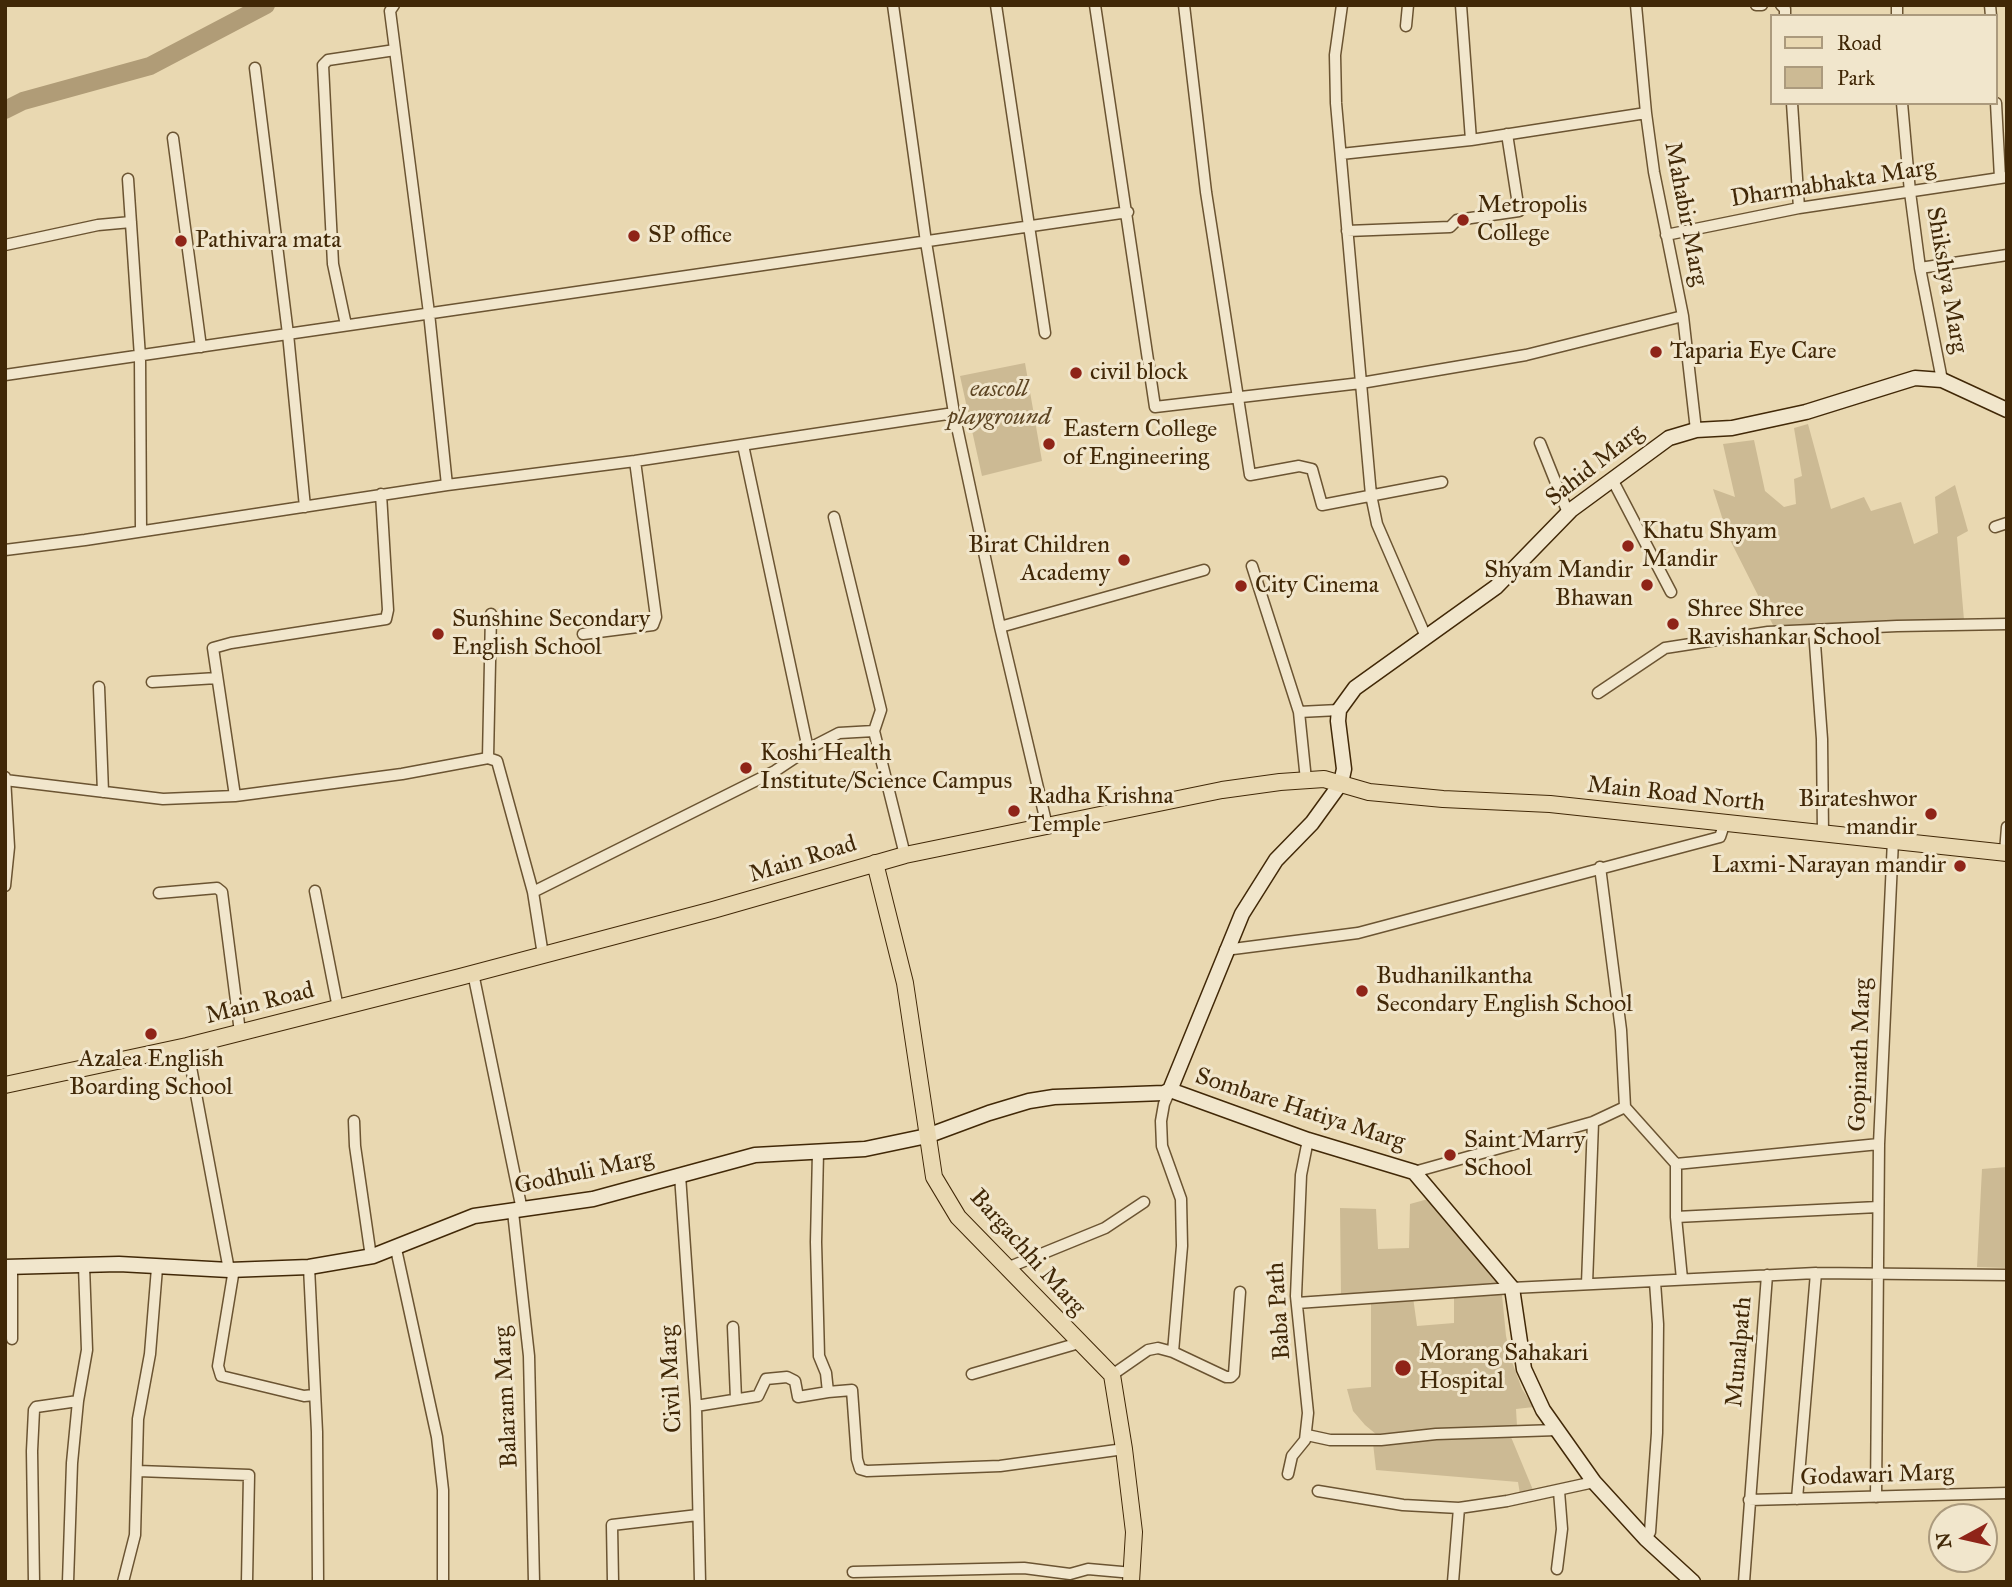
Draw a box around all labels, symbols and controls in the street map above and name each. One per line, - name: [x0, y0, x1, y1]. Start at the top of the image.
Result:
- legend: [1770, 14, 1998, 105]
- text: Road: [1837, 30, 1882, 56]
- text: Park: [1837, 65, 1875, 91]
- street label: Mahabir Marg: [1657, 140, 1713, 288]
- street label: Dharmabhakta Marg: [1729, 154, 1937, 214]
- place label: Metropolis College: [1477, 192, 1587, 248]
- street label: Shikshya Marg: [1919, 205, 1973, 355]
- marker: Metropolis College: [1455, 212, 1471, 228]
- place label: SP office: [648, 222, 732, 250]
- place label: Pathivara mata: [195, 227, 341, 255]
- marker: SP office: [626, 228, 642, 244]
- marker: Pathivara mata: [173, 233, 189, 249]
- place label: Taparia Eye Care: [1670, 338, 1836, 366]
- marker: Taparia Eye Care: [1648, 344, 1664, 360]
- place label: civil block: [1090, 359, 1188, 387]
- marker: civil block: [1068, 365, 1084, 381]
- park label: eascoll playground: [947, 376, 1051, 432]
- place label: Eastern College of Engineering: [1063, 416, 1217, 472]
- street label: Sahid Marg: [1540, 419, 1650, 513]
- marker: Eastern College of Engineering: [1041, 436, 1057, 452]
- place label: Khatu Shyam Mandir: [1642, 518, 1777, 574]
- place label: Birat Children Academy: [968, 532, 1110, 588]
- marker: Khatu Shyam Mandir: [1620, 538, 1636, 554]
- marker: Birat Children Academy: [1116, 552, 1132, 568]
- place label: Shyam Mandir Bhawan: [1484, 557, 1633, 613]
- place label: City Cinema: [1255, 572, 1379, 600]
- marker: Shyam Mandir Bhawan: [1639, 577, 1655, 593]
- marker: City Cinema: [1233, 578, 1249, 594]
- place label: Shree Shree Ravishankar School: [1687, 596, 1881, 652]
- place label: Sunshine Secondary English School: [452, 606, 650, 662]
- marker: Shree Shree Ravishankar School: [1665, 616, 1681, 632]
- marker: Sunshine Secondary English School: [430, 626, 446, 642]
- place label: Koshi Health Institute/Science Campus: [760, 740, 1012, 796]
- marker: Koshi Health Institute/Science Campus: [738, 760, 754, 776]
- street label: Main Road North: [1586, 771, 1766, 819]
- place label: Radha Krishna Temple: [1028, 783, 1174, 839]
- place label: Birateshwor mandir: [1798, 786, 1917, 842]
- marker: Radha Krishna Temple: [1006, 803, 1022, 819]
- marker: Birateshwor mandir: [1923, 806, 1939, 822]
- street label: Main Road: [746, 830, 860, 890]
- place label: Laxmi-Narayan mandir: [1712, 852, 1946, 880]
- marker: Laxmi-Narayan mandir: [1952, 858, 1968, 874]
- place label: Budhanilkantha Secondary English School: [1376, 963, 1633, 1019]
- street label: Main Road: [203, 977, 317, 1031]
- street label: Gopinath Marg: [1844, 978, 1878, 1132]
- marker: Budhanilkantha Secondary English School: [1354, 983, 1370, 999]
- marker: Azalea English Boarding School: [143, 1026, 159, 1042]
- place label: Azalea English Boarding School: [69, 1046, 233, 1102]
- street label: Sombare Hatiya Marg: [1191, 1062, 1409, 1158]
- place label: Saint Marry School: [1464, 1127, 1585, 1183]
- street label: Godhuli Marg: [512, 1144, 656, 1202]
- marker: Saint Marry School: [1442, 1147, 1458, 1163]
- street label: Bargachhi Marg: [963, 1184, 1091, 1322]
- street label: Baba Path: [1262, 1261, 1298, 1361]
- street label: Munalpath: [1721, 1296, 1759, 1408]
- street label: Balaram Marg: [489, 1325, 525, 1469]
- street label: Civil Marg: [655, 1325, 689, 1433]
- place label: Morang Sahakari Hospital: [1419, 1340, 1588, 1396]
- marker: Morang Sahakari Hospital: [1393, 1358, 1413, 1378]
- street label: Godawari Marg: [1800, 1459, 1954, 1493]
- north arrow: [1928, 1503, 1998, 1573]
- text: N: [1931, 1531, 1956, 1550]

